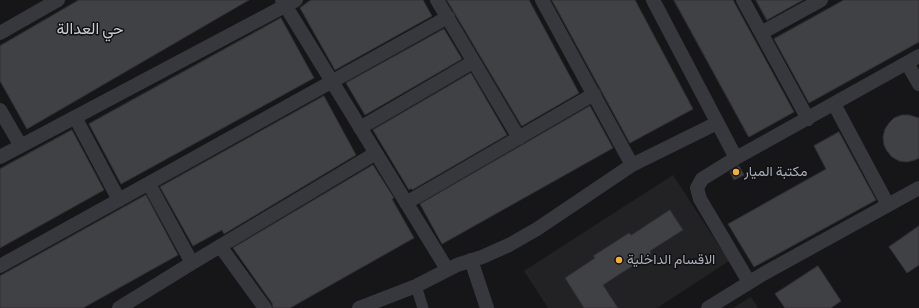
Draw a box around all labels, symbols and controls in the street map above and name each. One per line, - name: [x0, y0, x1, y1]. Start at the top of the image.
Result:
- district label: حي العدالة: [57, 20, 123, 40]
- place label: مكتبة الميار: [744, 164, 807, 180]
- marker: مكتبة الميار: [731, 167, 741, 177]
- place label: الاقسام الداخلية: [627, 252, 715, 268]
- marker: الاقسام الداخلية: [614, 255, 624, 265]

